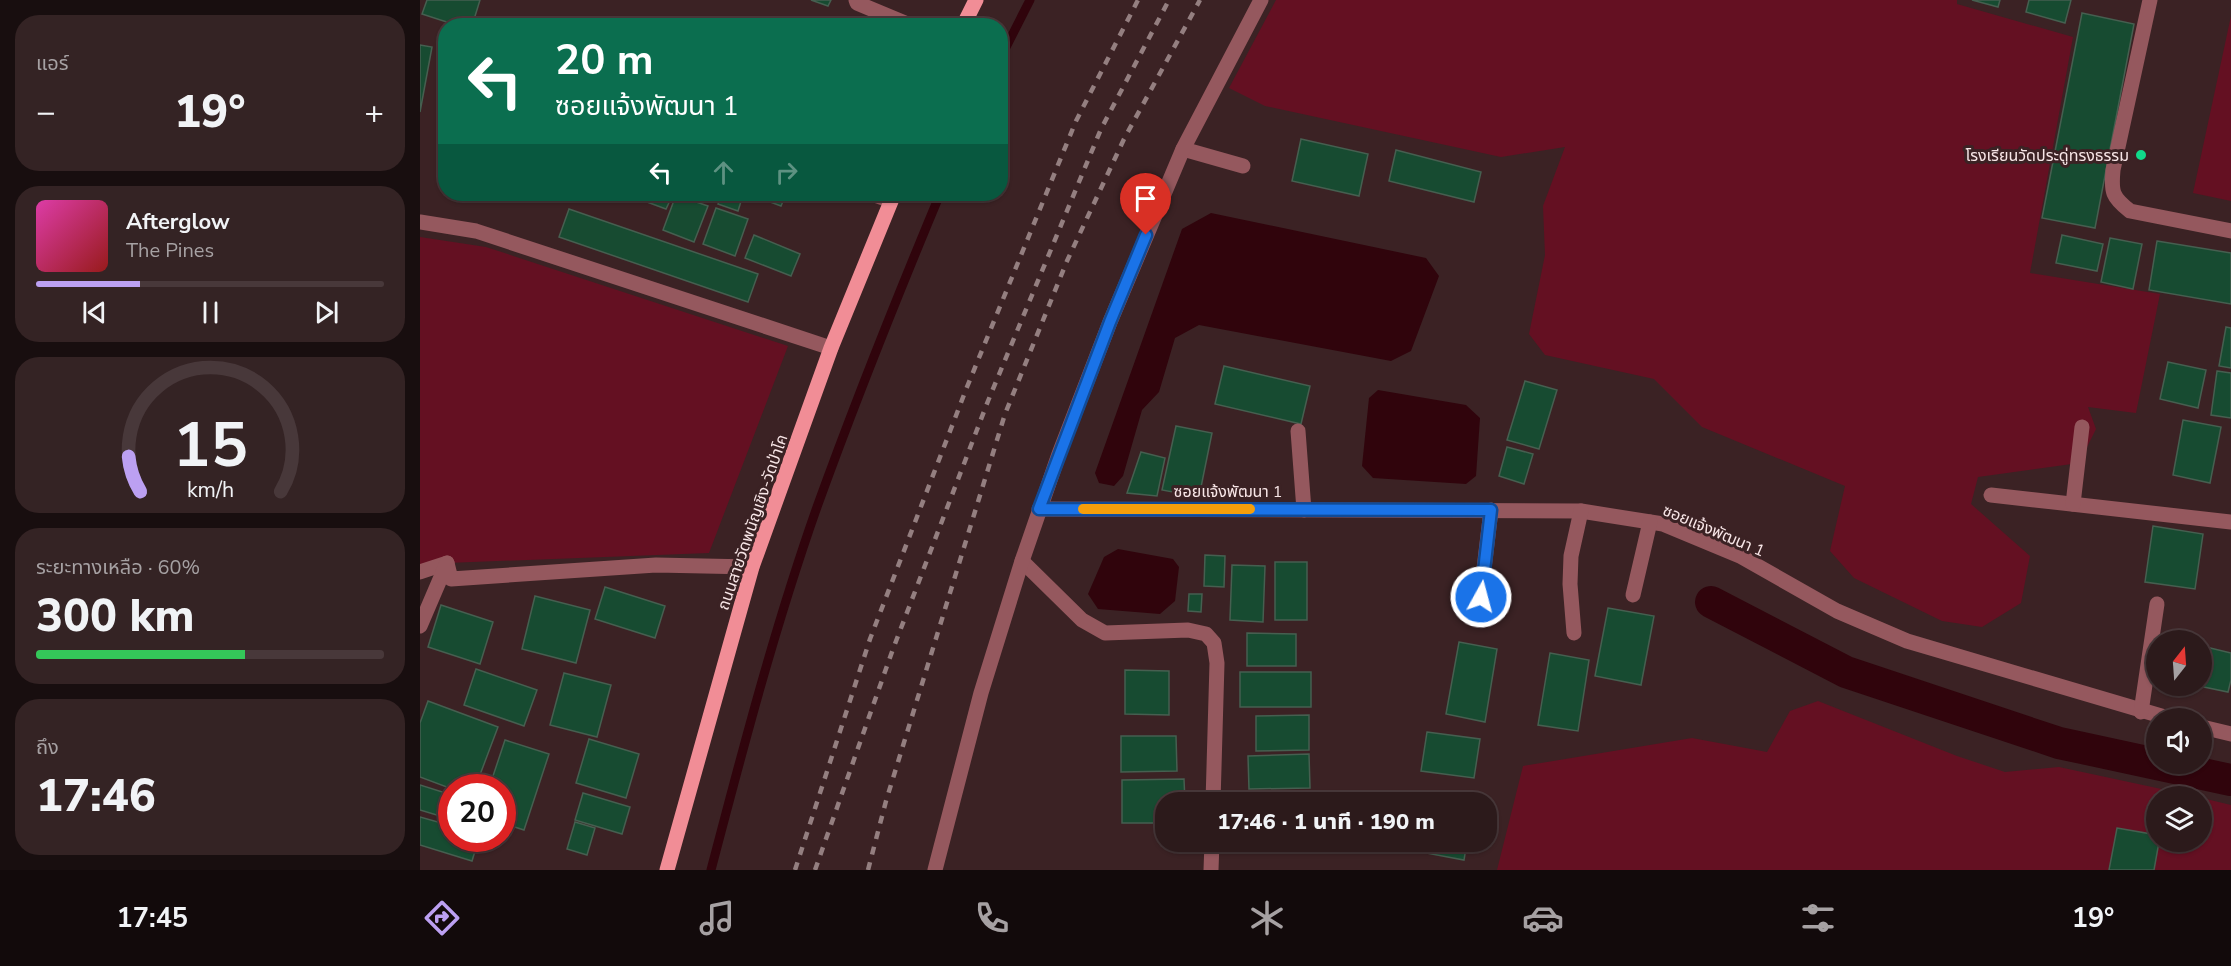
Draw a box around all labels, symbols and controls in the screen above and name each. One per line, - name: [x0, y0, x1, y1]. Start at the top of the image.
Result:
- text: 20 m: [555, 32, 654, 89]
- icon: left: [456, 42, 534, 120]
- text: แอร์: [36, 50, 68, 77]
- text: 19°: [174, 82, 246, 143]
- text: ซอยแจ้งพัฒนา 1: [555, 88, 739, 125]
- text: −: [36, 90, 56, 135]
- text: +: [364, 90, 384, 135]
- place label: โรงเรียนวัดประดู่ทรงธรรม: [1965, 145, 2129, 167]
- marker: โรงเรียนวัดประดู่ทรงธรรม: [2134, 148, 2148, 162]
- icon: left: [644, 156, 677, 189]
- icon: ahead: [707, 156, 740, 189]
- icon: right: [770, 156, 803, 189]
- pin: [1120, 173, 1171, 235]
- icon: arrive: [1129, 182, 1162, 215]
- text: Afterglow: [126, 207, 230, 237]
- text: The Pines: [126, 237, 214, 264]
- icon: previous: [78, 296, 111, 329]
- icon: pause: [194, 296, 227, 329]
- icon: next: [310, 296, 343, 329]
- text: 15: [173, 403, 247, 488]
- street label: ถนนสายวัดพนัญเชิง-วัดป่าโค: [712, 431, 793, 613]
- text: km/h: [186, 475, 234, 505]
- street label: ซอยแจ้งพัฒนา 1: [1174, 481, 1282, 503]
- street label: ซอยแจ้งพัฒนา 1: [1659, 500, 1768, 562]
- text: ระยะทางเหลือ · 60%: [36, 554, 200, 581]
- position arrow: [1449, 565, 1513, 629]
- text: 300 km: [36, 586, 195, 647]
- north arrow: [2146, 630, 2212, 696]
- map controls: [2146, 630, 2212, 852]
- button: sound: [2146, 708, 2212, 774]
- text: ถึง: [36, 734, 59, 761]
- text: 17:46: [36, 766, 156, 827]
- speed limit sign: 20: [438, 774, 516, 852]
- button: layers: [2146, 786, 2212, 852]
- text: 17:46 · 1 นาที · 190 m: [1217, 807, 1435, 837]
- icon: directions: [421, 897, 463, 939]
- icon: music: [696, 897, 738, 939]
- icon: phone: [971, 897, 1013, 939]
- icon: climate: [1246, 897, 1288, 939]
- icon: car: [1522, 897, 1564, 939]
- icon: filters: [1797, 897, 1839, 939]
- text: 17:45: [117, 900, 188, 937]
- text: 19°: [2072, 900, 2114, 937]

